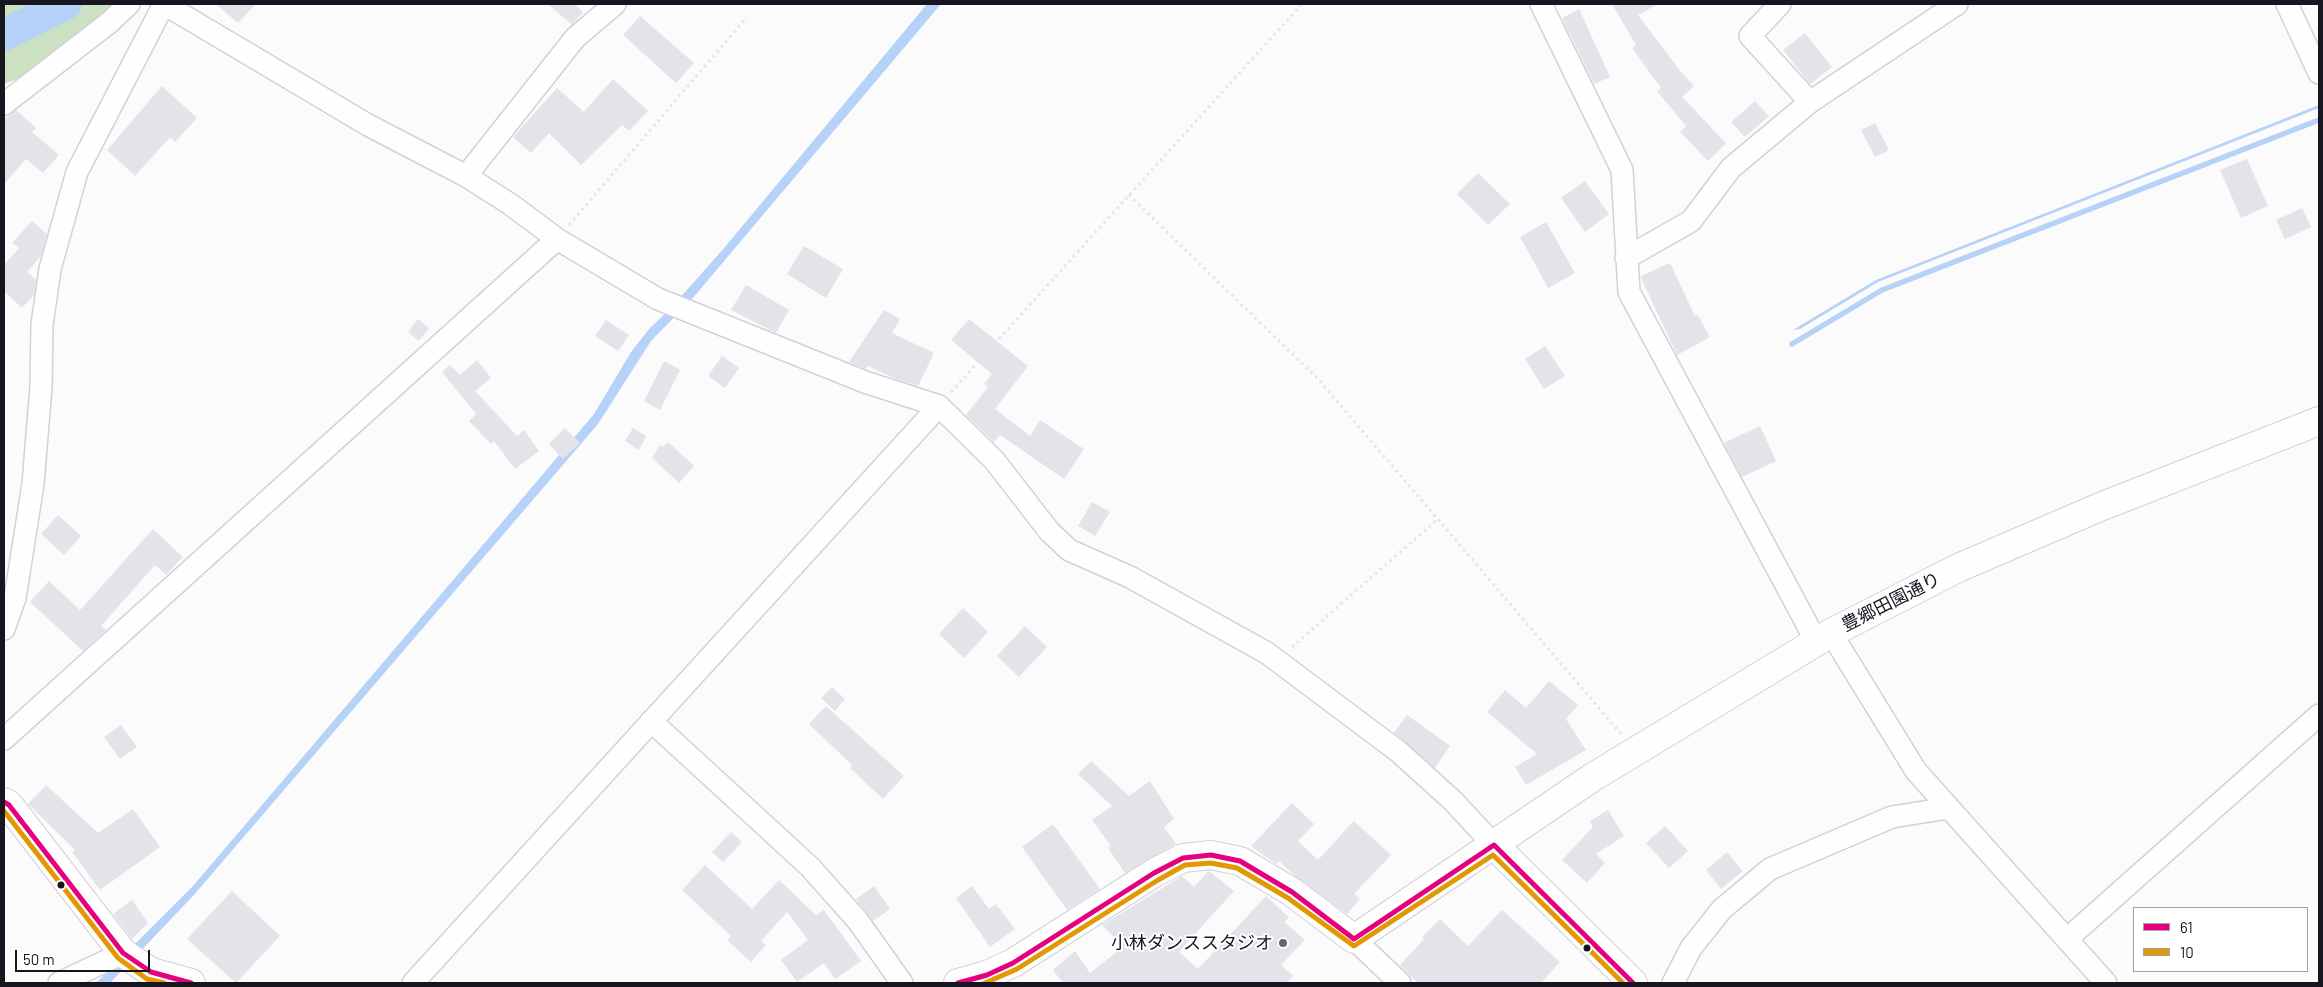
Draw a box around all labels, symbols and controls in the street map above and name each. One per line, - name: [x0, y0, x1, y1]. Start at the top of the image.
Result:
- street label: 豊郷田園通り: [1838, 568, 1944, 636]
- unlabelled marker: [56, 880, 66, 890]
- legend: [2133, 907, 2308, 972]
- text: 61: [2180, 918, 2193, 936]
- place label: 小林ダンススタジオ: [1111, 932, 1273, 954]
- marker: 小林ダンススタジオ: [1277, 937, 1289, 949]
- scale bar: [18, 940, 152, 972]
- unlabelled marker: [1582, 943, 1592, 953]
- text: 10: [2180, 943, 2194, 961]
- text: 50 m: [23, 950, 55, 968]

